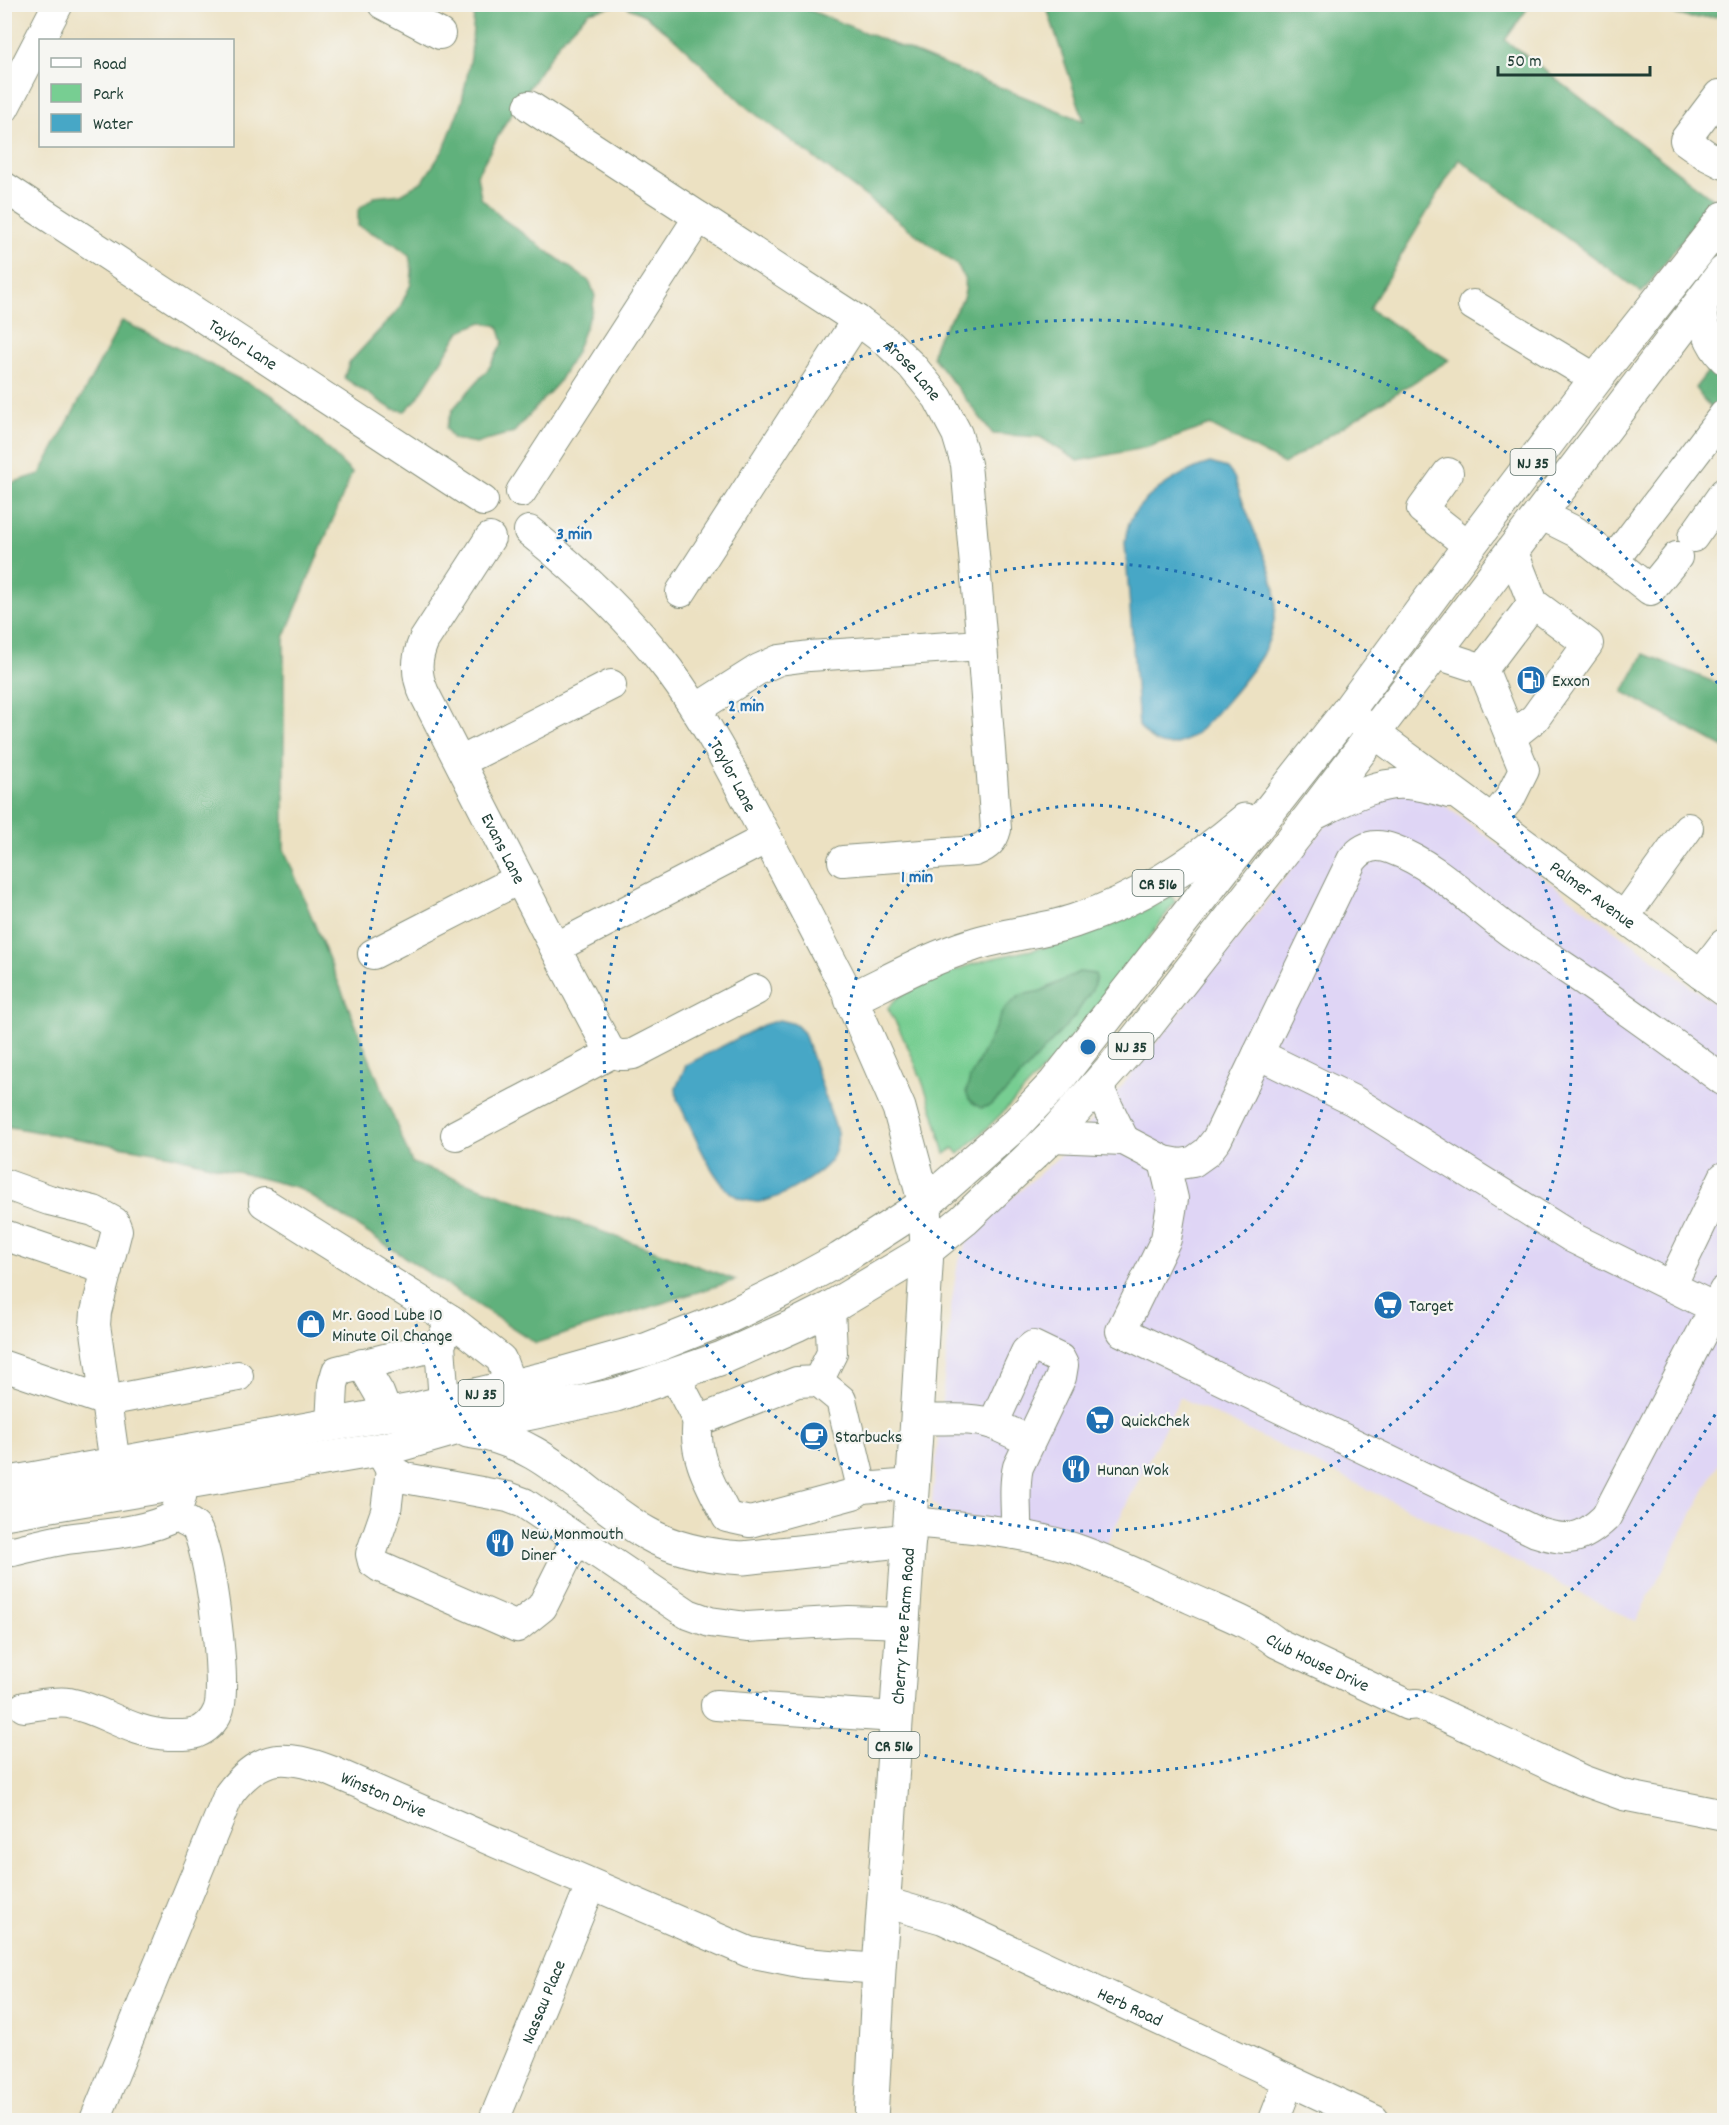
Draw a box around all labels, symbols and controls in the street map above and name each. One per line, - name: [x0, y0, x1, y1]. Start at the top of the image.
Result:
- legend: [39, 39, 234, 147]
- scale bar: [1498, 39, 1650, 77]
- text: 50 m: [1507, 50, 1542, 75]
- text: Road: [93, 53, 127, 78]
- text: Park: [93, 83, 124, 108]
- text: Water: [93, 113, 133, 138]
- street label: Taylor Lane: [202, 314, 281, 378]
- street label: Arose Lane: [876, 334, 946, 407]
- road number: NJ 35: [1510, 449, 1556, 475]
- text: 3 min: [556, 523, 592, 548]
- fuel station icon: Exxon: [1515, 664, 1547, 696]
- place label: Exxon: [1552, 670, 1590, 695]
- text: 2 min: [728, 695, 764, 720]
- street label: Taylor Lane: [702, 737, 761, 817]
- street label: Evans Lane: [473, 810, 530, 889]
- street label: Palmer Avenue: [1543, 856, 1640, 937]
- text: 1 min: [901, 866, 933, 891]
- road number: CR 516: [1132, 870, 1184, 896]
- road number: NJ 35: [1108, 1033, 1154, 1059]
- centre of rings: [1078, 1037, 1098, 1057]
- supermarket icon: Target: [1372, 1289, 1404, 1321]
- place label: Target: [1409, 1295, 1454, 1320]
- place label: Mr. Good Lube 10 Minute Oil Change: [332, 1304, 452, 1350]
- shop icon: Mr. Good Lube 10 Minute Oil Change: [295, 1308, 327, 1340]
- road number: NJ 35: [458, 1380, 504, 1406]
- supermarket icon: QuickChek: [1084, 1404, 1116, 1436]
- place label: QuickChek: [1121, 1410, 1190, 1435]
- cafe icon: Starbucks: [798, 1420, 830, 1452]
- place label: Starbucks: [835, 1426, 902, 1451]
- restaurant icon: Hunan Wok: [1060, 1453, 1092, 1485]
- place label: Hunan Wok: [1097, 1459, 1169, 1484]
- place label: New Monmouth Diner: [521, 1523, 623, 1569]
- restaurant icon: New Monmouth Diner: [484, 1527, 516, 1559]
- street label: Cherry Tree Farm Road: [887, 1547, 923, 1705]
- street label: Club House Drive: [1259, 1628, 1373, 1700]
- road number: CR 516: [868, 1732, 920, 1758]
- street label: Winston Drive: [336, 1767, 430, 1826]
- street label: Nassau Place: [517, 1957, 574, 2049]
- street label: Herb Road: [1092, 1983, 1166, 2035]

